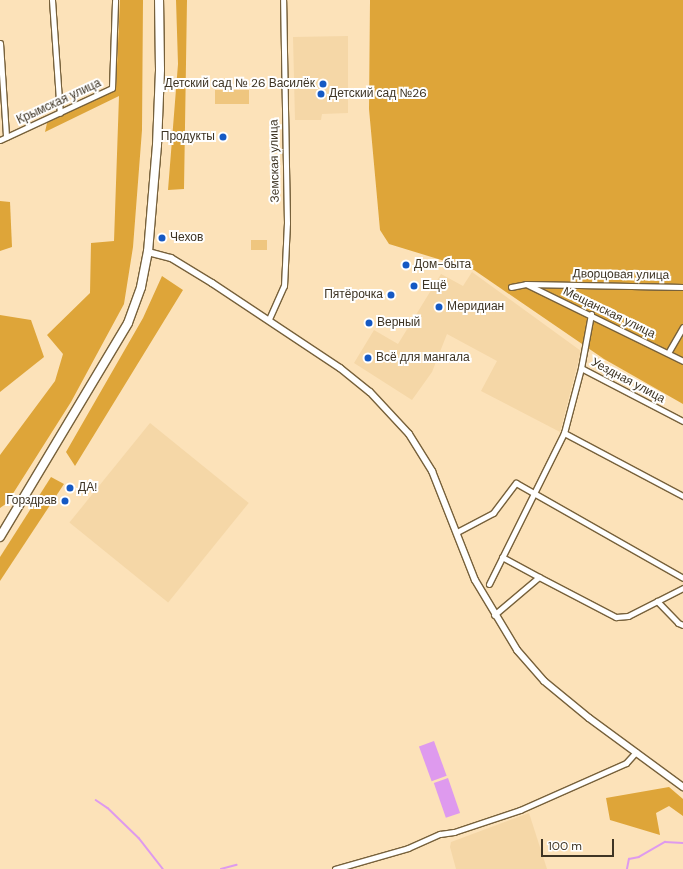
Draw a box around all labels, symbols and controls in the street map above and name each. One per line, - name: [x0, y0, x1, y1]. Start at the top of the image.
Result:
- street label: Крымская улица: [15, 76, 103, 128]
- place label: Детский сад № 26 Василёк: [165, 77, 315, 91]
- marker: Детский сад № 26 Василёк: [318, 79, 328, 89]
- place label: Детский сад №26: [329, 87, 427, 101]
- marker: Детский сад №26: [316, 89, 326, 99]
- street label: Земская улица: [267, 119, 283, 203]
- place label: Продукты: [161, 130, 215, 144]
- marker: Продукты: [218, 132, 228, 142]
- place label: Чехов: [170, 231, 203, 245]
- marker: Чехов: [157, 233, 167, 243]
- place label: Дом-быта: [414, 258, 471, 272]
- marker: Дом-быта: [401, 260, 411, 270]
- street label: Дворцовая улица: [573, 267, 669, 283]
- place label: Ещё: [422, 279, 447, 293]
- marker: Ещё: [409, 281, 419, 291]
- street label: Мещанская улица: [561, 284, 657, 342]
- place label: Пятёрочка: [324, 288, 383, 302]
- marker: Пятёрочка: [386, 290, 396, 300]
- place label: Меридиан: [447, 300, 504, 314]
- marker: Меридиан: [434, 302, 444, 312]
- place label: Верный: [377, 316, 420, 330]
- marker: Верный: [364, 318, 374, 328]
- place label: Всё для мангала: [376, 351, 470, 365]
- marker: Всё для мангала: [363, 353, 373, 363]
- street label: Уездная улица: [589, 356, 667, 406]
- place label: ДА!: [78, 481, 97, 495]
- marker: ДА!: [65, 483, 75, 493]
- place label: Горздрав: [6, 494, 57, 508]
- marker: Горздрав: [60, 496, 70, 506]
- scale bar: [543, 831, 616, 857]
- text: 100 m: [548, 838, 582, 854]

